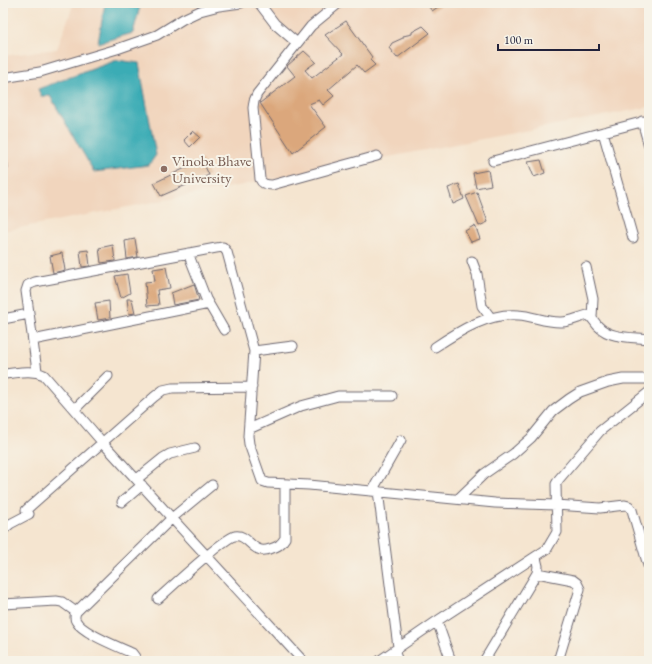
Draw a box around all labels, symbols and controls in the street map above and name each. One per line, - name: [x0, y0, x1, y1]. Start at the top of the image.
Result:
- scale bar: [498, 26, 599, 52]
- text: 100 m: [504, 32, 534, 48]
- place label: Vinoba Bhave University: [172, 151, 252, 187]
- marker: Vinoba Bhave University: [159, 164, 169, 174]

